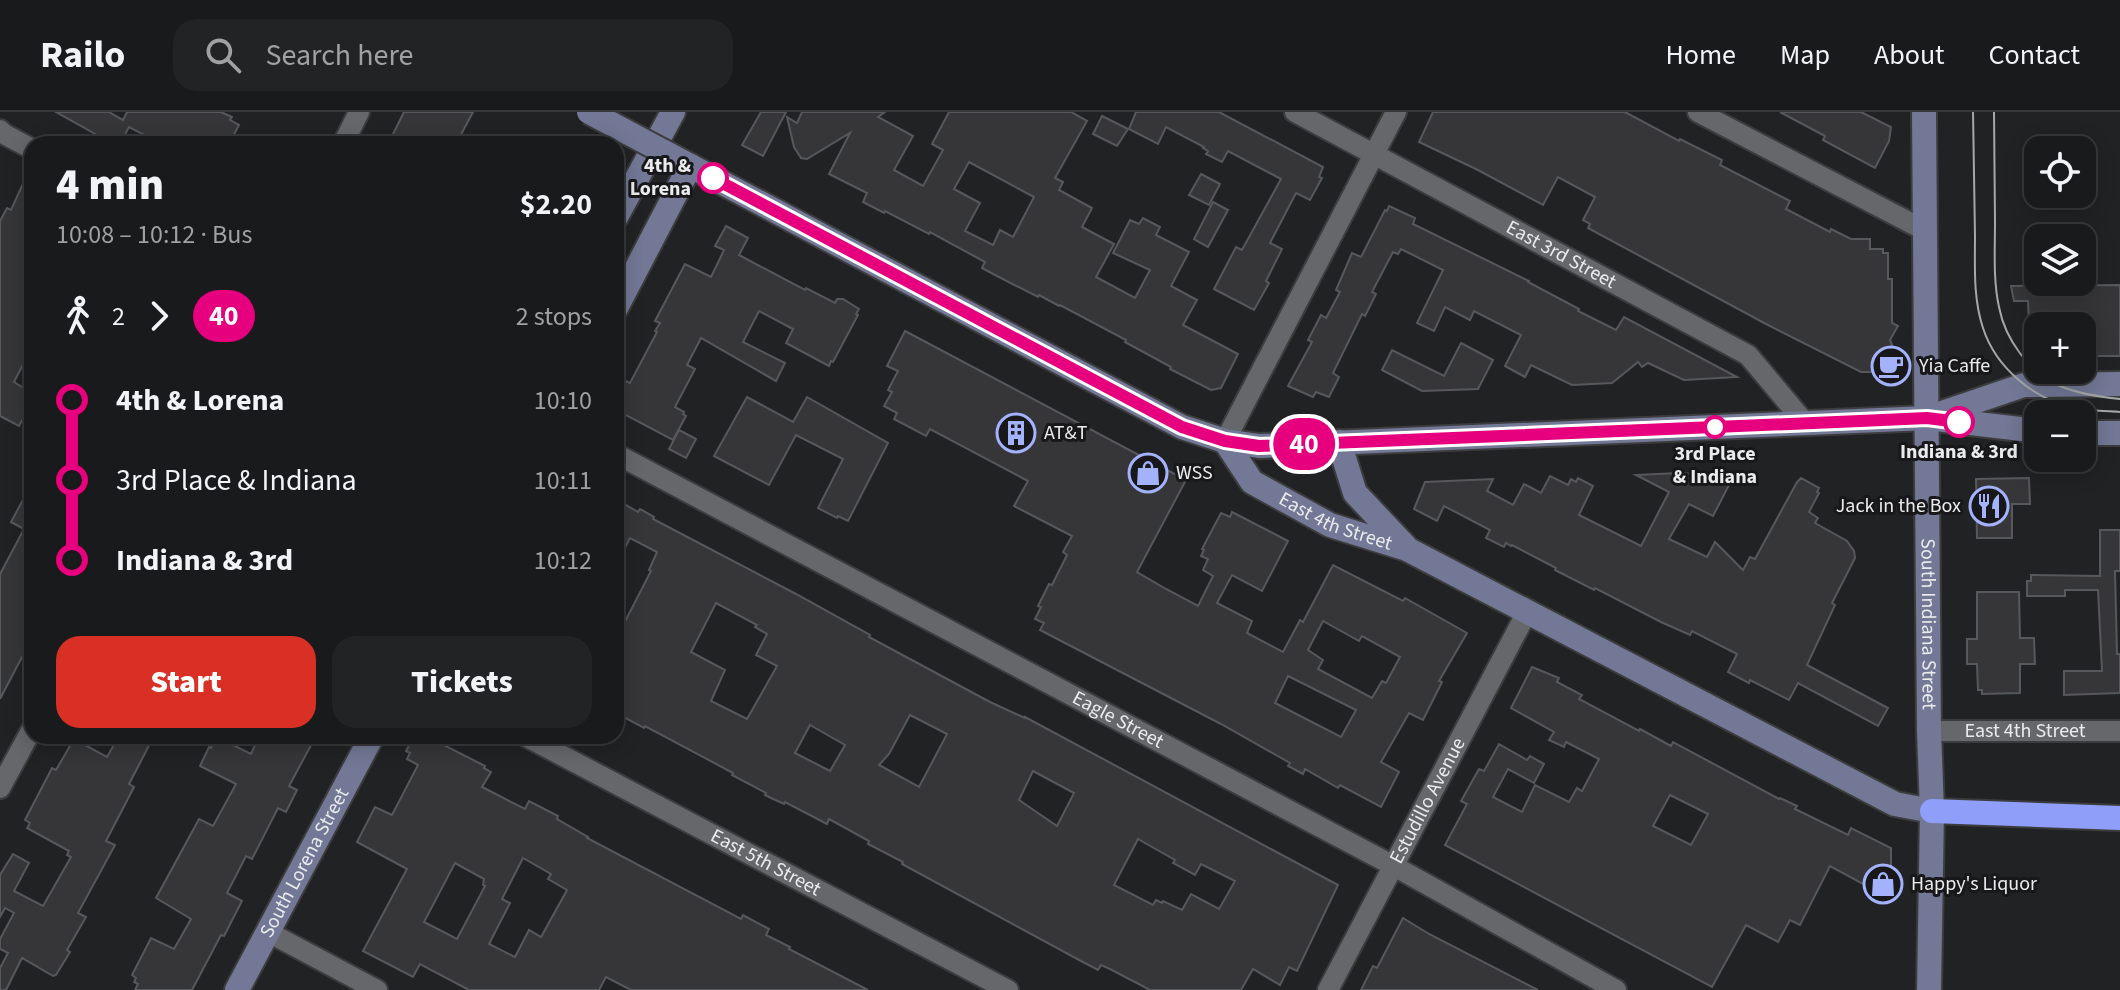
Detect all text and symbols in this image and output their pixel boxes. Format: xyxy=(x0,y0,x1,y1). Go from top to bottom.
search box xyxy=(173,19,733,91)
text: Railo xyxy=(40,28,125,82)
icon: search xyxy=(201,33,245,77)
text: Search here xyxy=(265,34,413,77)
text: Home xyxy=(1665,35,1736,75)
text: Map xyxy=(1780,35,1830,75)
text: About xyxy=(1874,35,1945,75)
text: Contact xyxy=(1989,35,2080,75)
map controls xyxy=(2024,136,2096,472)
button: locate xyxy=(2024,136,2096,208)
place label: 4th & Lorena xyxy=(630,152,691,203)
text: 4 min xyxy=(56,154,164,217)
marker: 4th & Lorena xyxy=(698,163,728,193)
text: $2.20 xyxy=(520,183,592,226)
street label: East 3rd Street xyxy=(1501,214,1621,296)
text: 10:08 – 10:12 · Bus xyxy=(56,216,252,253)
button: layers xyxy=(2024,224,2096,296)
icon: walk xyxy=(56,294,100,338)
icon: forward xyxy=(137,294,181,338)
text: 40 xyxy=(209,296,239,336)
text: 2 xyxy=(112,298,125,335)
text: 2 stops xyxy=(516,298,592,335)
button: + xyxy=(2024,312,2096,384)
cafe icon: Yia Caffe xyxy=(1870,345,1912,387)
place label: Yia Caffe xyxy=(1918,352,1990,380)
text: 4th & Lorena xyxy=(116,379,284,422)
text: 10:10 xyxy=(534,382,592,419)
button: − xyxy=(2024,400,2096,472)
marker: Indiana & 3rd xyxy=(1944,407,1974,437)
building icon: AT&T xyxy=(995,412,1037,454)
marker: 3rd Place & Indiana xyxy=(1704,416,1726,438)
line badge: 40 xyxy=(1268,418,1340,470)
place label: AT&T xyxy=(1044,419,1088,447)
text: 40 xyxy=(1289,424,1319,464)
place label: Indiana & 3rd xyxy=(1900,438,2018,466)
place label: 3rd Place & Indiana xyxy=(1673,440,1757,491)
shop icon: WSS xyxy=(1127,452,1169,494)
text: 3rd Place & Indiana xyxy=(116,459,357,502)
place label: WSS xyxy=(1176,459,1213,487)
text: 10:11 xyxy=(534,462,592,499)
street label: East 4th Street xyxy=(1274,485,1396,558)
restaurant icon: Jack in the Box xyxy=(1968,485,2010,527)
place label: Jack in the Box xyxy=(1836,492,1961,520)
street label: South Indiana Street xyxy=(1913,538,1943,710)
text: Indiana & 3rd xyxy=(116,539,293,582)
text: 10:12 xyxy=(534,542,592,579)
button: Start xyxy=(56,636,316,728)
button: Tickets xyxy=(332,636,592,728)
street label: Eagle Street xyxy=(1067,684,1169,756)
street label: East 4th Street xyxy=(1964,717,2086,745)
street label: Estudillo Avenue xyxy=(1383,733,1472,869)
street label: South Lorena Street xyxy=(253,783,356,943)
street label: East 5th Street xyxy=(706,822,826,903)
shop icon: Happy's Liquor xyxy=(1862,863,1904,905)
place label: Happy's Liquor xyxy=(1911,870,2037,898)

